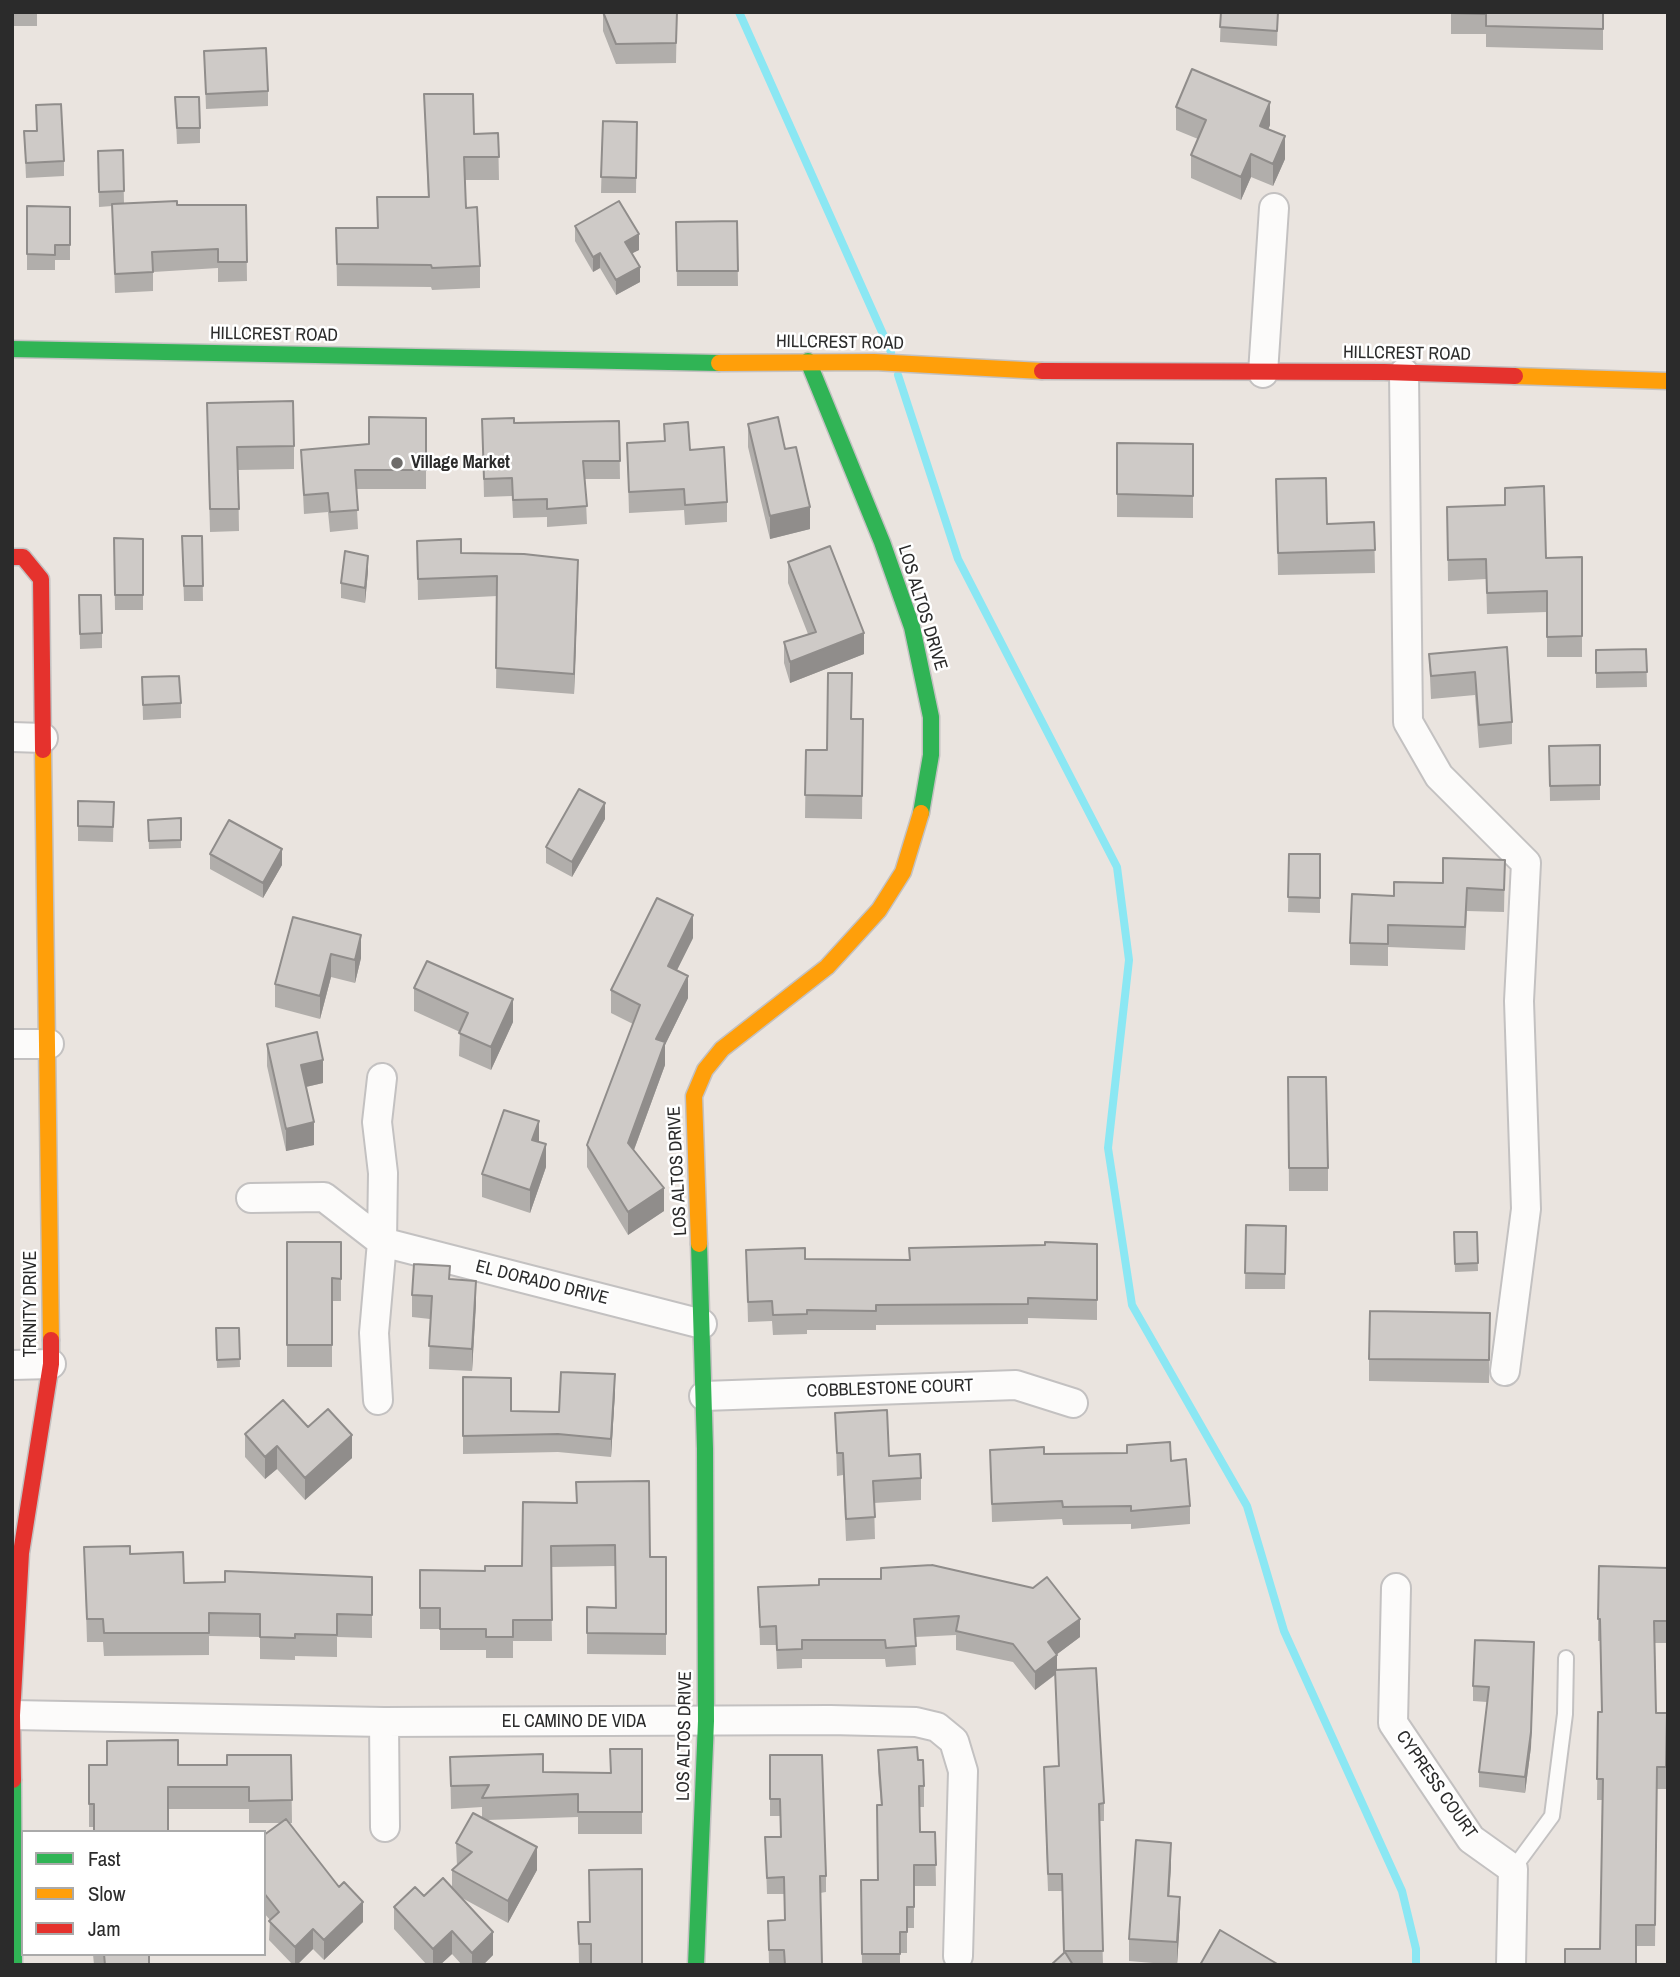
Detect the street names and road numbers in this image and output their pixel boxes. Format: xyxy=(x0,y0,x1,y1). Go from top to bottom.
street label: HILLCREST ROAD xyxy=(210,323,338,347)
street label: HILLCREST ROAD xyxy=(776,331,904,355)
street label: HILLCREST ROAD xyxy=(1343,342,1471,366)
street label: LOS ALTOS DRIVE xyxy=(893,543,951,673)
street label: LOS ALTOS DRIVE xyxy=(664,1106,692,1236)
street label: TRINITY DRIVE xyxy=(20,1251,42,1357)
street label: EL DORADO DRIVE xyxy=(473,1256,611,1310)
street label: COBBLESTONE COURT xyxy=(806,1375,974,1403)
street label: LOS ALTOS DRIVE xyxy=(673,1671,697,1801)
street label: EL CAMINO DE VIDA xyxy=(502,1711,646,1733)
street label: CYPRESS COURT xyxy=(1391,1727,1481,1843)

